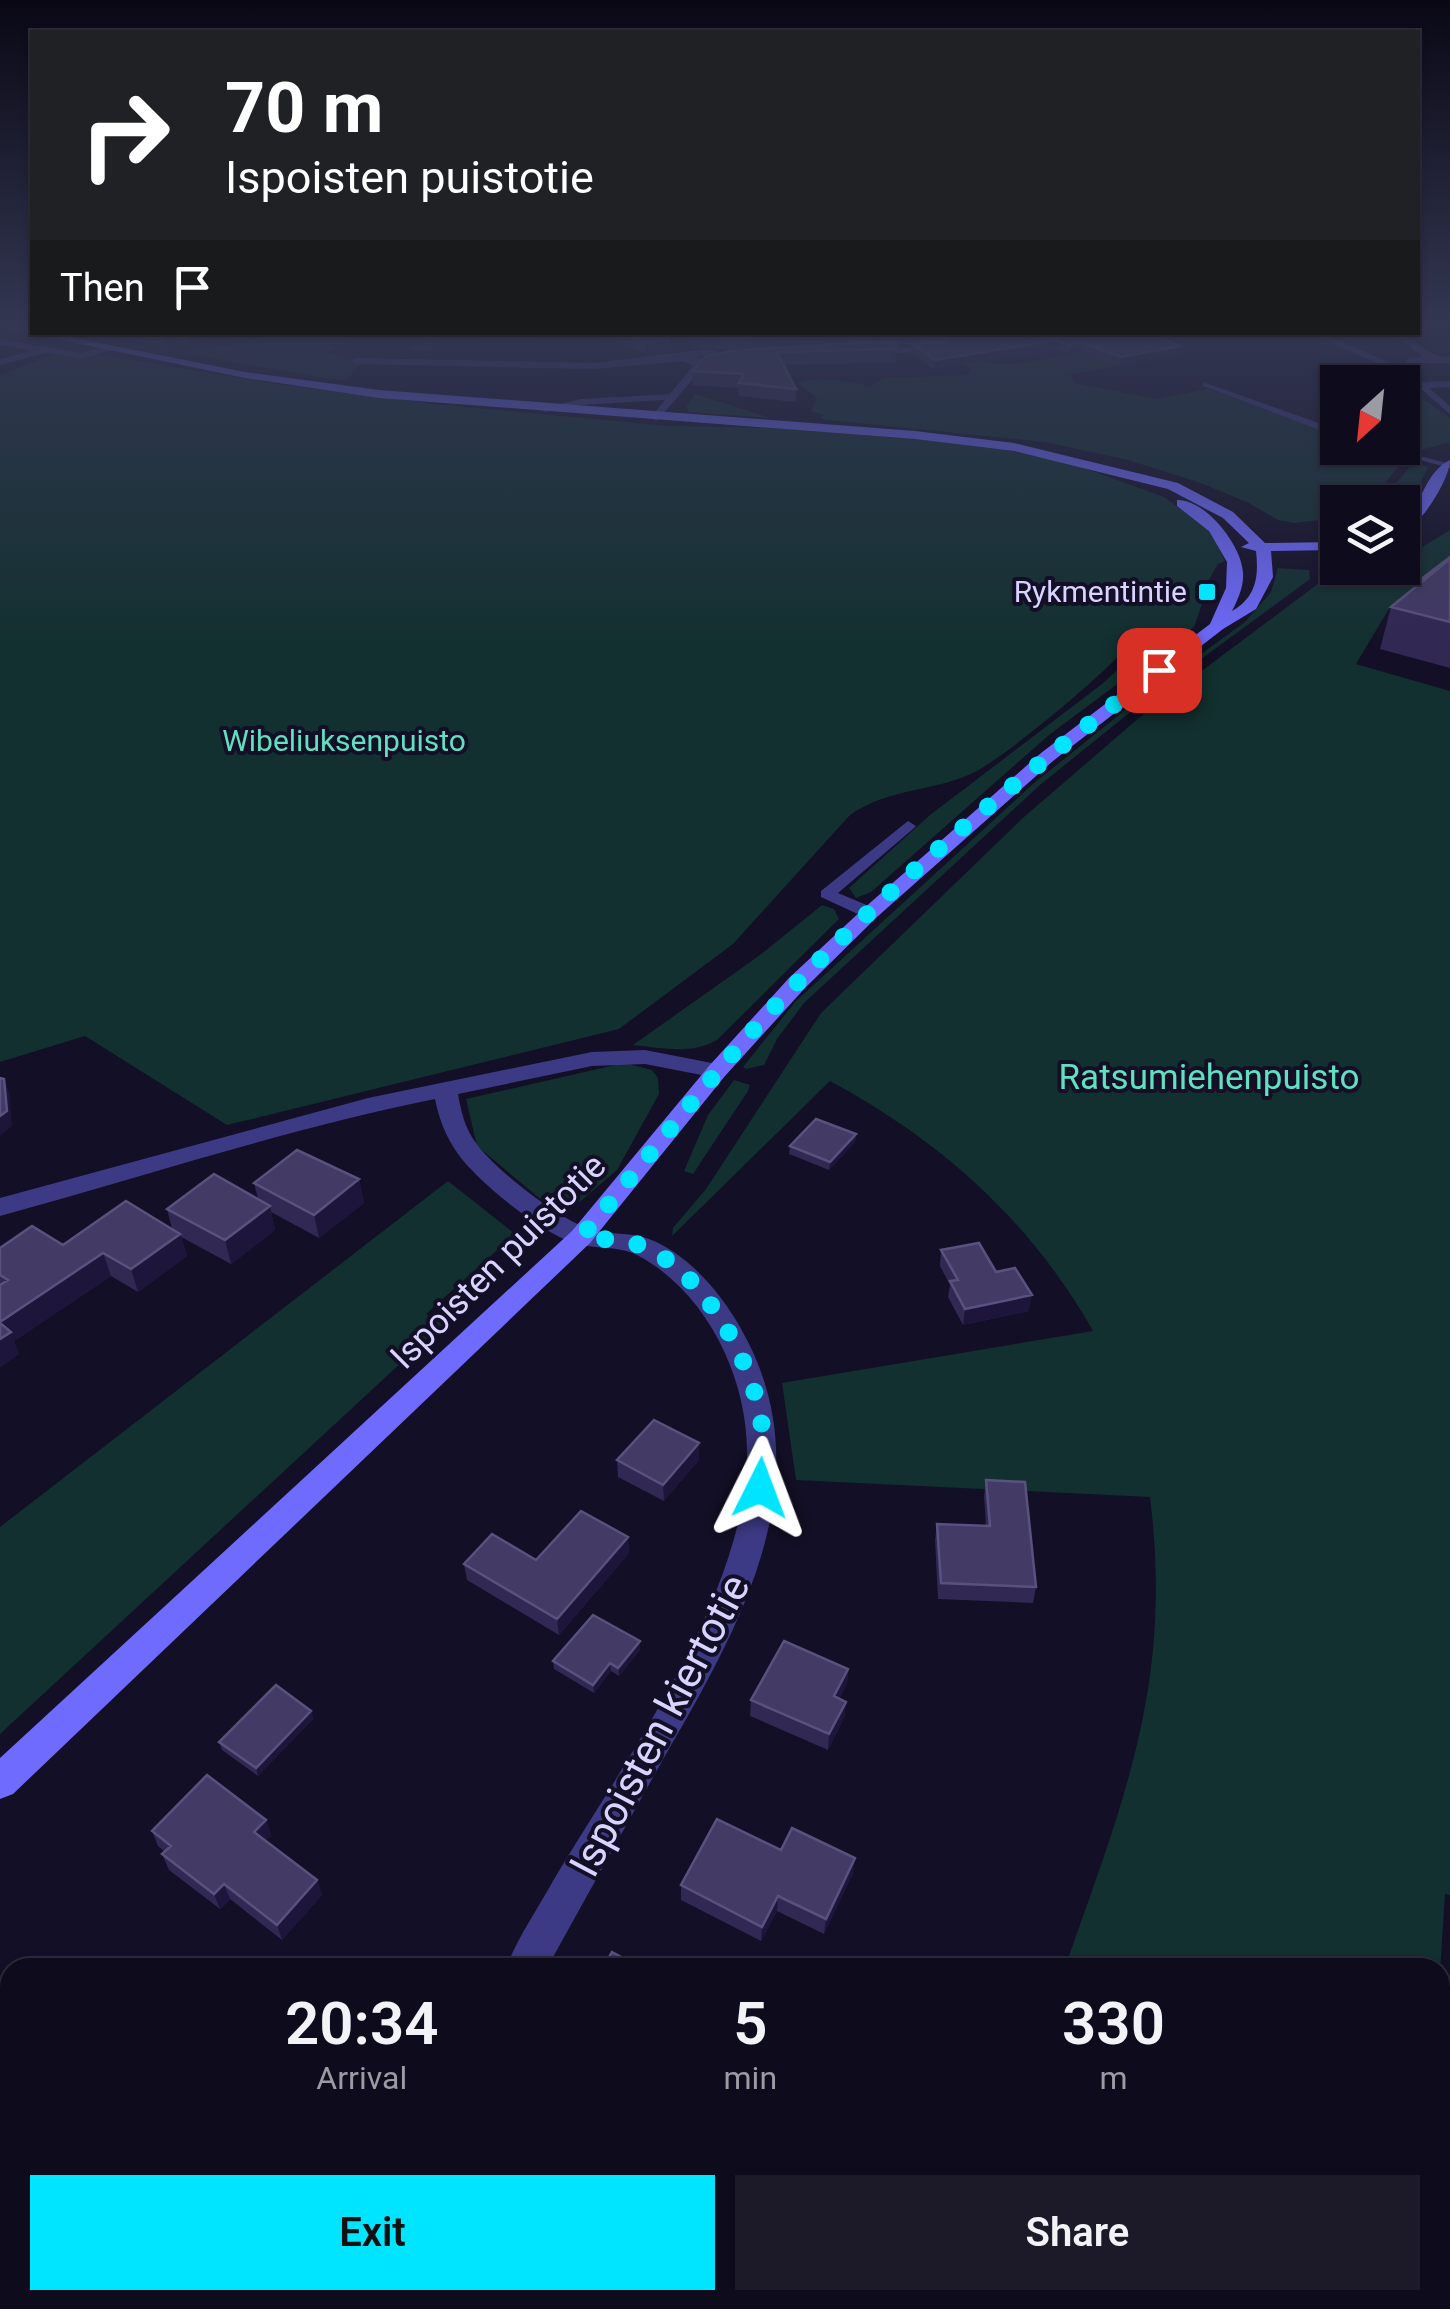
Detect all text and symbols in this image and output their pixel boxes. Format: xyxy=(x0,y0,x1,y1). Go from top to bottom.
text: 70 m xyxy=(225,67,383,149)
icon: right xyxy=(60,70,190,200)
text: Ispoisten puistotie xyxy=(225,151,594,204)
icon: arrive xyxy=(165,260,220,315)
text: Then xyxy=(60,266,145,310)
north arrow xyxy=(1320,365,1420,465)
map controls xyxy=(1320,365,1420,585)
button: layers xyxy=(1320,485,1420,585)
place label: Rykmentintie xyxy=(1014,574,1187,609)
marker: Rykmentintie xyxy=(1196,581,1218,603)
pin xyxy=(1117,628,1202,713)
icon: arrive xyxy=(1132,643,1187,698)
park label: Wibeliuksenpuisto xyxy=(222,723,466,758)
park label: Ratsumiehenpuisto xyxy=(1059,1057,1359,1098)
street label: Ispoisten puistotie xyxy=(382,1145,614,1377)
position arrow xyxy=(708,1436,812,1540)
street label: Ispoisten kiertotie xyxy=(559,1566,760,1884)
text: 20:34 xyxy=(285,1988,439,2059)
text: 5 xyxy=(733,1988,767,2059)
text: 330 xyxy=(1062,1988,1165,2059)
text: Arrival xyxy=(316,2059,407,2097)
text: min xyxy=(724,2059,777,2097)
text: m xyxy=(1099,2059,1128,2097)
button: Exit xyxy=(30,2175,715,2290)
button: Share xyxy=(735,2175,1420,2290)

